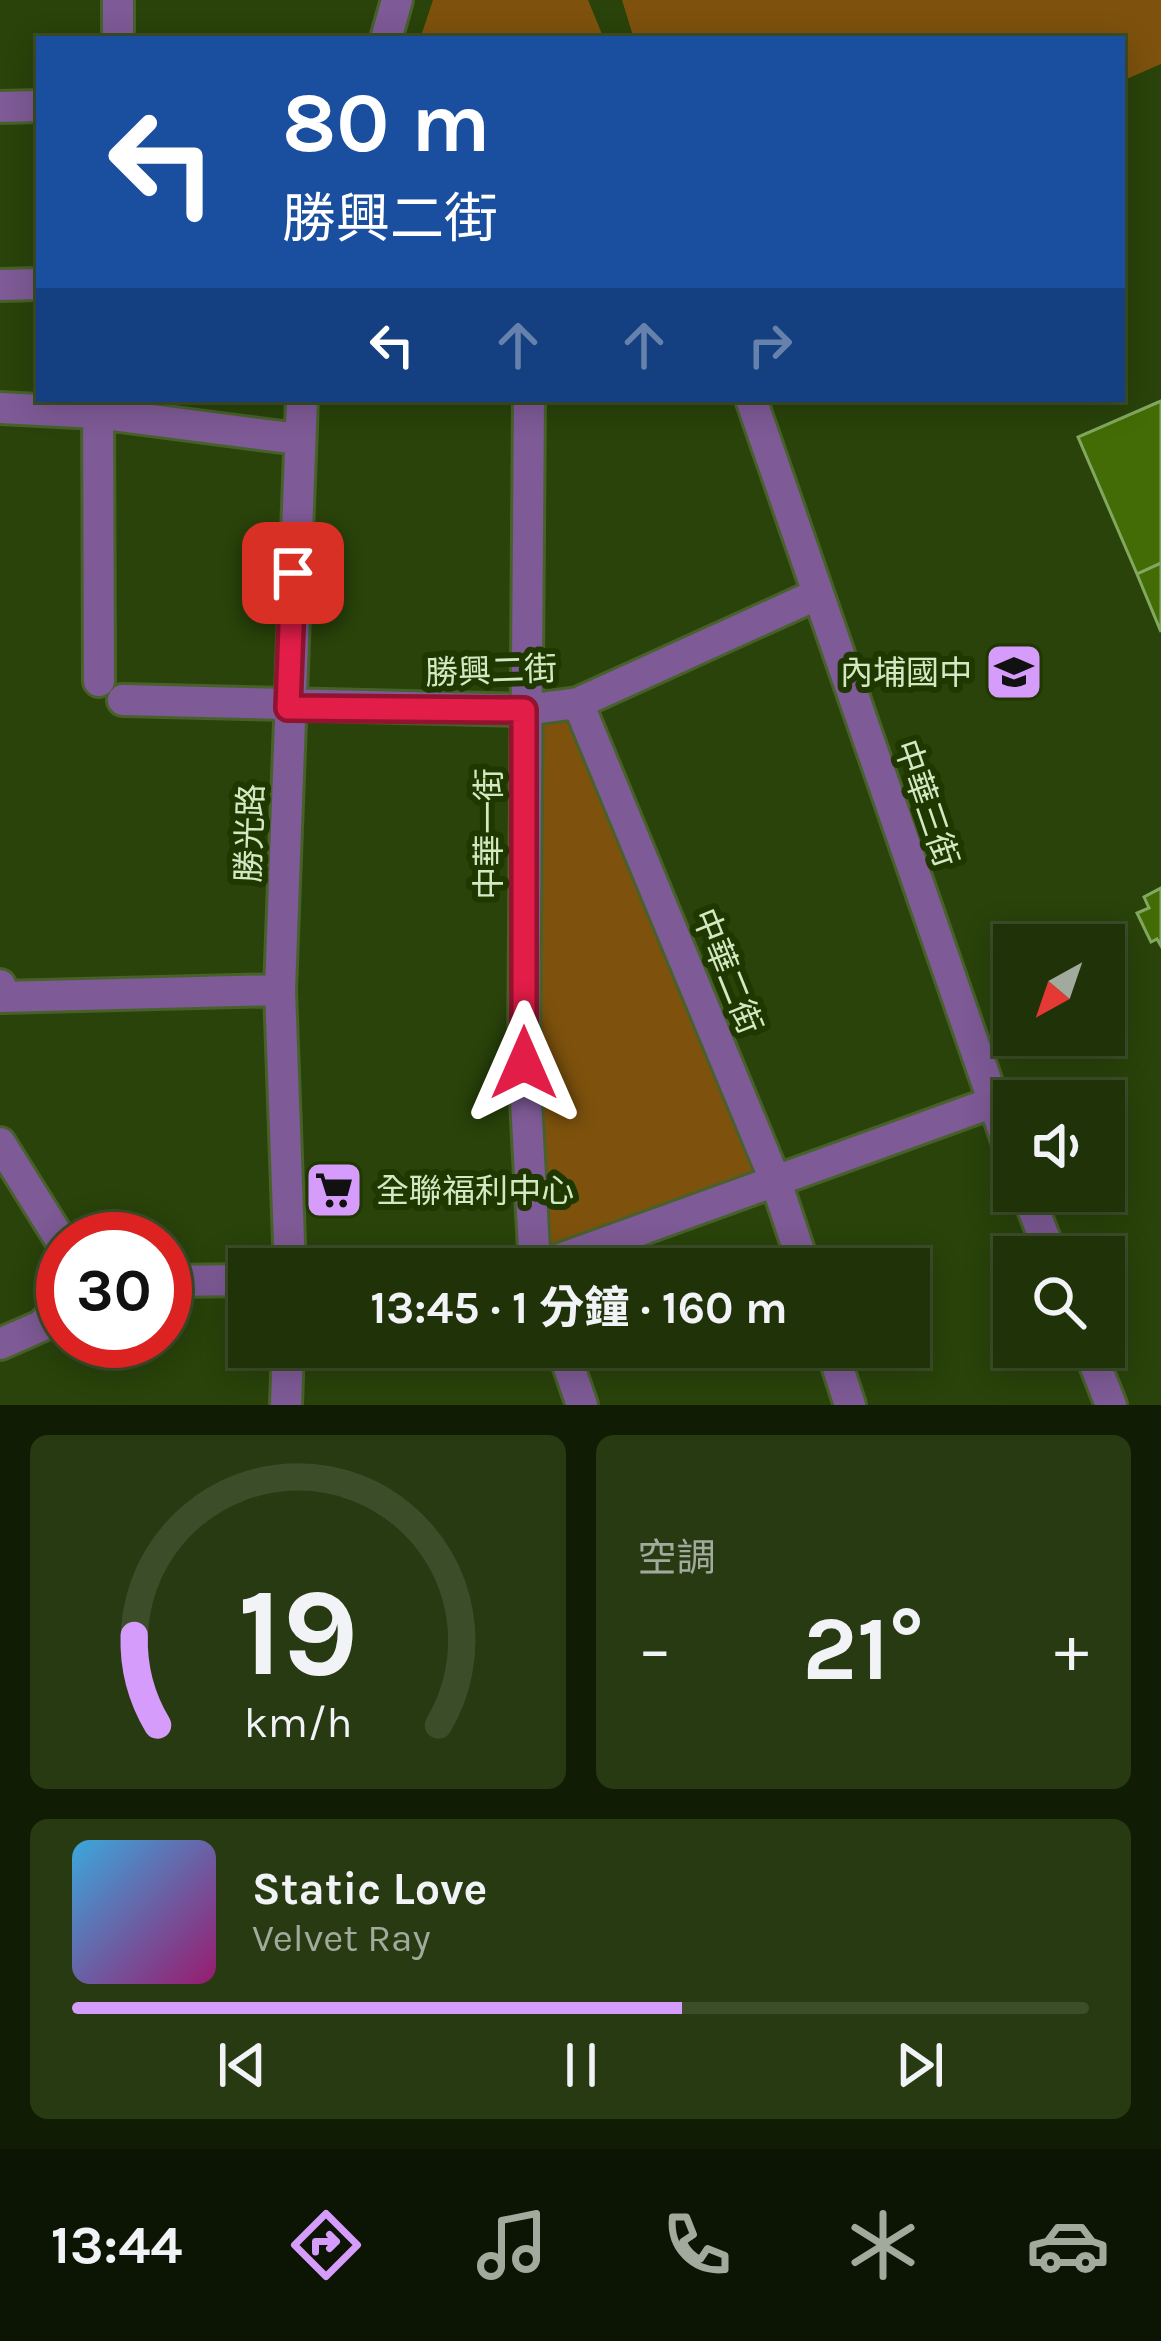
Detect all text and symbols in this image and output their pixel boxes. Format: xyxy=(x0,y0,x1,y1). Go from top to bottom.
text: 80 m xyxy=(282,74,490,172)
icon: left xyxy=(84,84,240,240)
text: 勝興二街 xyxy=(282,187,498,251)
icon: left xyxy=(359,312,425,378)
icon: ahead xyxy=(485,312,551,378)
icon: ahead xyxy=(611,312,677,378)
icon: right xyxy=(737,312,803,378)
pin xyxy=(242,522,344,624)
icon: arrive xyxy=(260,540,326,606)
school or university icon: 內埔國中 xyxy=(983,641,1045,703)
street label: 勝興二街 xyxy=(424,650,558,692)
place label: 內埔國中 xyxy=(840,654,972,692)
street label: 中華三街 xyxy=(887,735,966,872)
street label: 中華一街 xyxy=(470,768,508,900)
street label: 勝光路 xyxy=(229,783,271,883)
street label: 中華二街 xyxy=(685,903,769,1040)
north arrow xyxy=(993,924,1125,1056)
map controls xyxy=(993,924,1125,1368)
position arrow xyxy=(461,1000,587,1126)
button: sound xyxy=(993,1080,1125,1212)
supermarket icon: 全聯福利中心 xyxy=(303,1159,365,1221)
place label: 全聯福利中心 xyxy=(376,1172,574,1210)
speed limit sign: 30 xyxy=(36,1212,192,1368)
button: search xyxy=(993,1236,1125,1368)
text: 13:45 · 1 分鐘 · 160 m xyxy=(370,1282,788,1334)
text: 空調 xyxy=(638,1535,716,1581)
text: 19 xyxy=(237,1560,358,1705)
text: 21° xyxy=(802,1596,924,1702)
text: − xyxy=(638,1610,672,1688)
text: + xyxy=(1054,1610,1089,1688)
text: km/h xyxy=(243,1698,352,1748)
text: Static Love xyxy=(252,1863,487,1915)
text: Velvet Ray xyxy=(252,1915,431,1961)
icon: previous xyxy=(209,2032,275,2098)
icon: pause xyxy=(548,2032,614,2098)
icon: next xyxy=(887,2032,953,2098)
icon: directions xyxy=(284,2203,368,2287)
icon: music xyxy=(470,2203,554,2287)
icon: phone xyxy=(655,2203,739,2287)
icon: climate xyxy=(841,2203,925,2287)
icon: car xyxy=(1026,2203,1110,2287)
text: 13:44 xyxy=(51,2213,182,2277)

